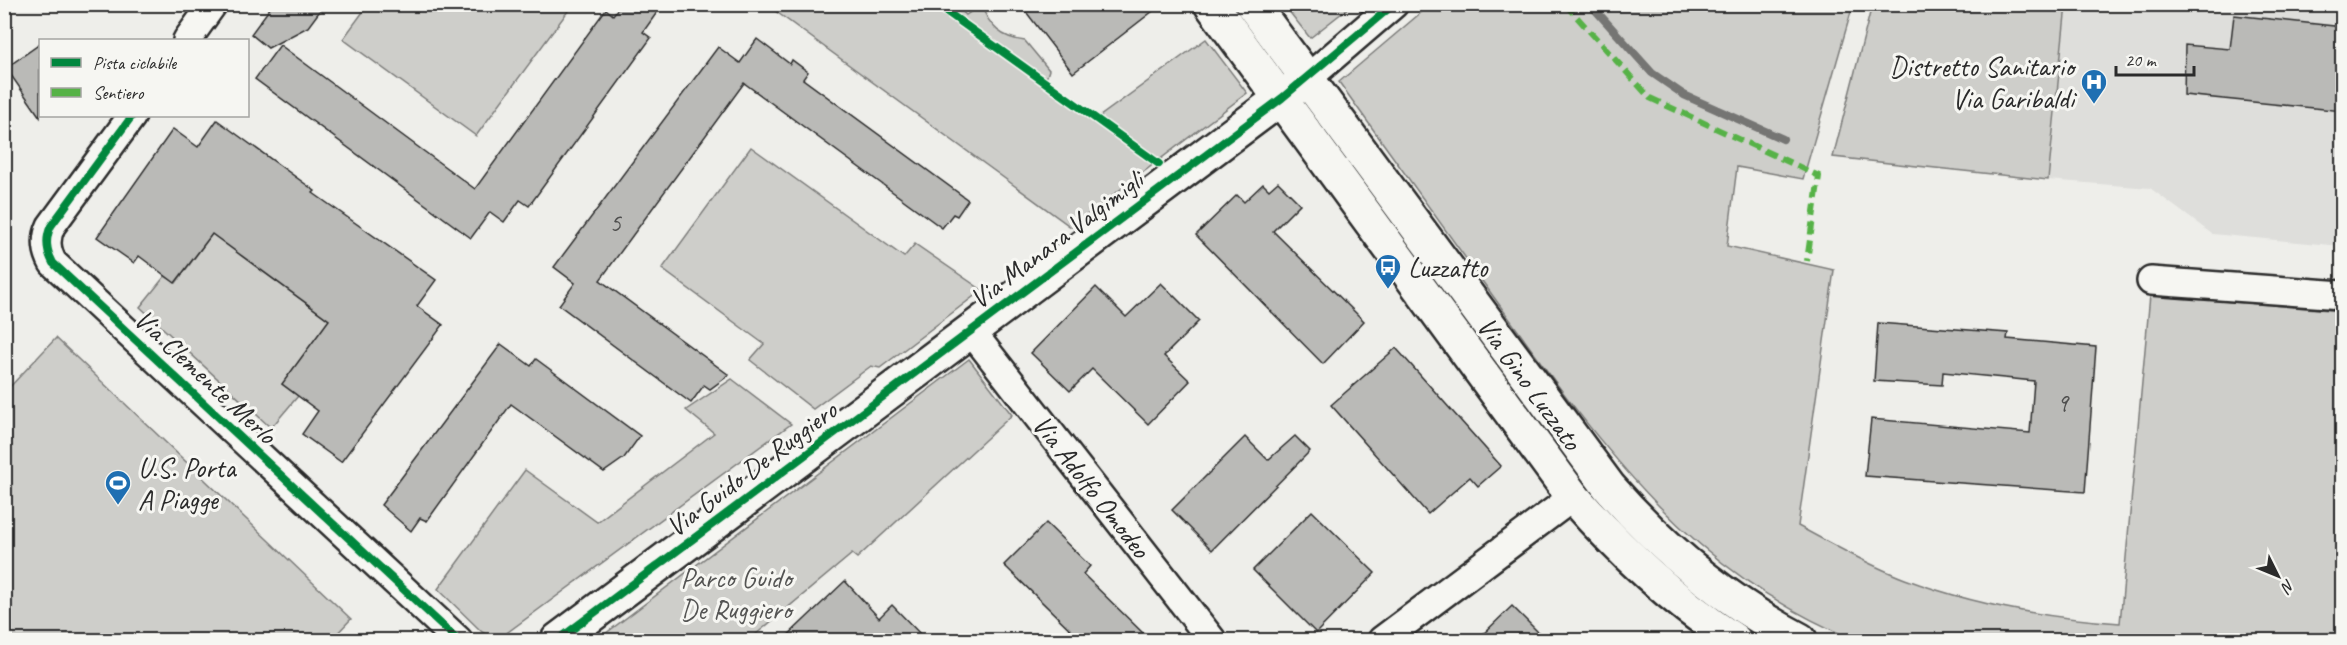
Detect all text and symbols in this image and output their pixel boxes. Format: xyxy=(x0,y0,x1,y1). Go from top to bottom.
legend xyxy=(39,39,249,117)
scale bar xyxy=(2116,39,2194,77)
place label: Distretto Sanitario Via Garibaldi xyxy=(1890,49,2078,116)
text: 20 m xyxy=(2125,49,2158,71)
text: Pista ciclabile xyxy=(93,52,177,74)
hospital icon: Distretto Sanitario Via Garibaldi xyxy=(2079,67,2109,105)
text: Sentiero xyxy=(93,82,145,104)
street label: Via Manara Valgimigli xyxy=(963,160,1153,316)
house number: 5 xyxy=(609,206,622,239)
place label: Luzzatto xyxy=(1408,250,1489,285)
bus stop icon: Luzzatto xyxy=(1373,252,1403,290)
street label: Via Clemente Merlo xyxy=(127,301,286,453)
street label: Via Gino Luzzato xyxy=(1470,310,1591,458)
house number: 9 xyxy=(2056,386,2070,419)
street label: Via Guido De Ruggiero xyxy=(659,391,845,544)
street label: Via Adolfo Omodeo xyxy=(1025,408,1159,566)
place label: U.S. Porta A Piagge xyxy=(138,450,237,517)
sports icon: U.S. Porta A Piagge xyxy=(103,468,133,506)
north arrow xyxy=(2248,546,2308,606)
park label: Parco Guido De Ruggiero xyxy=(680,560,795,627)
text: N xyxy=(2275,575,2299,598)

